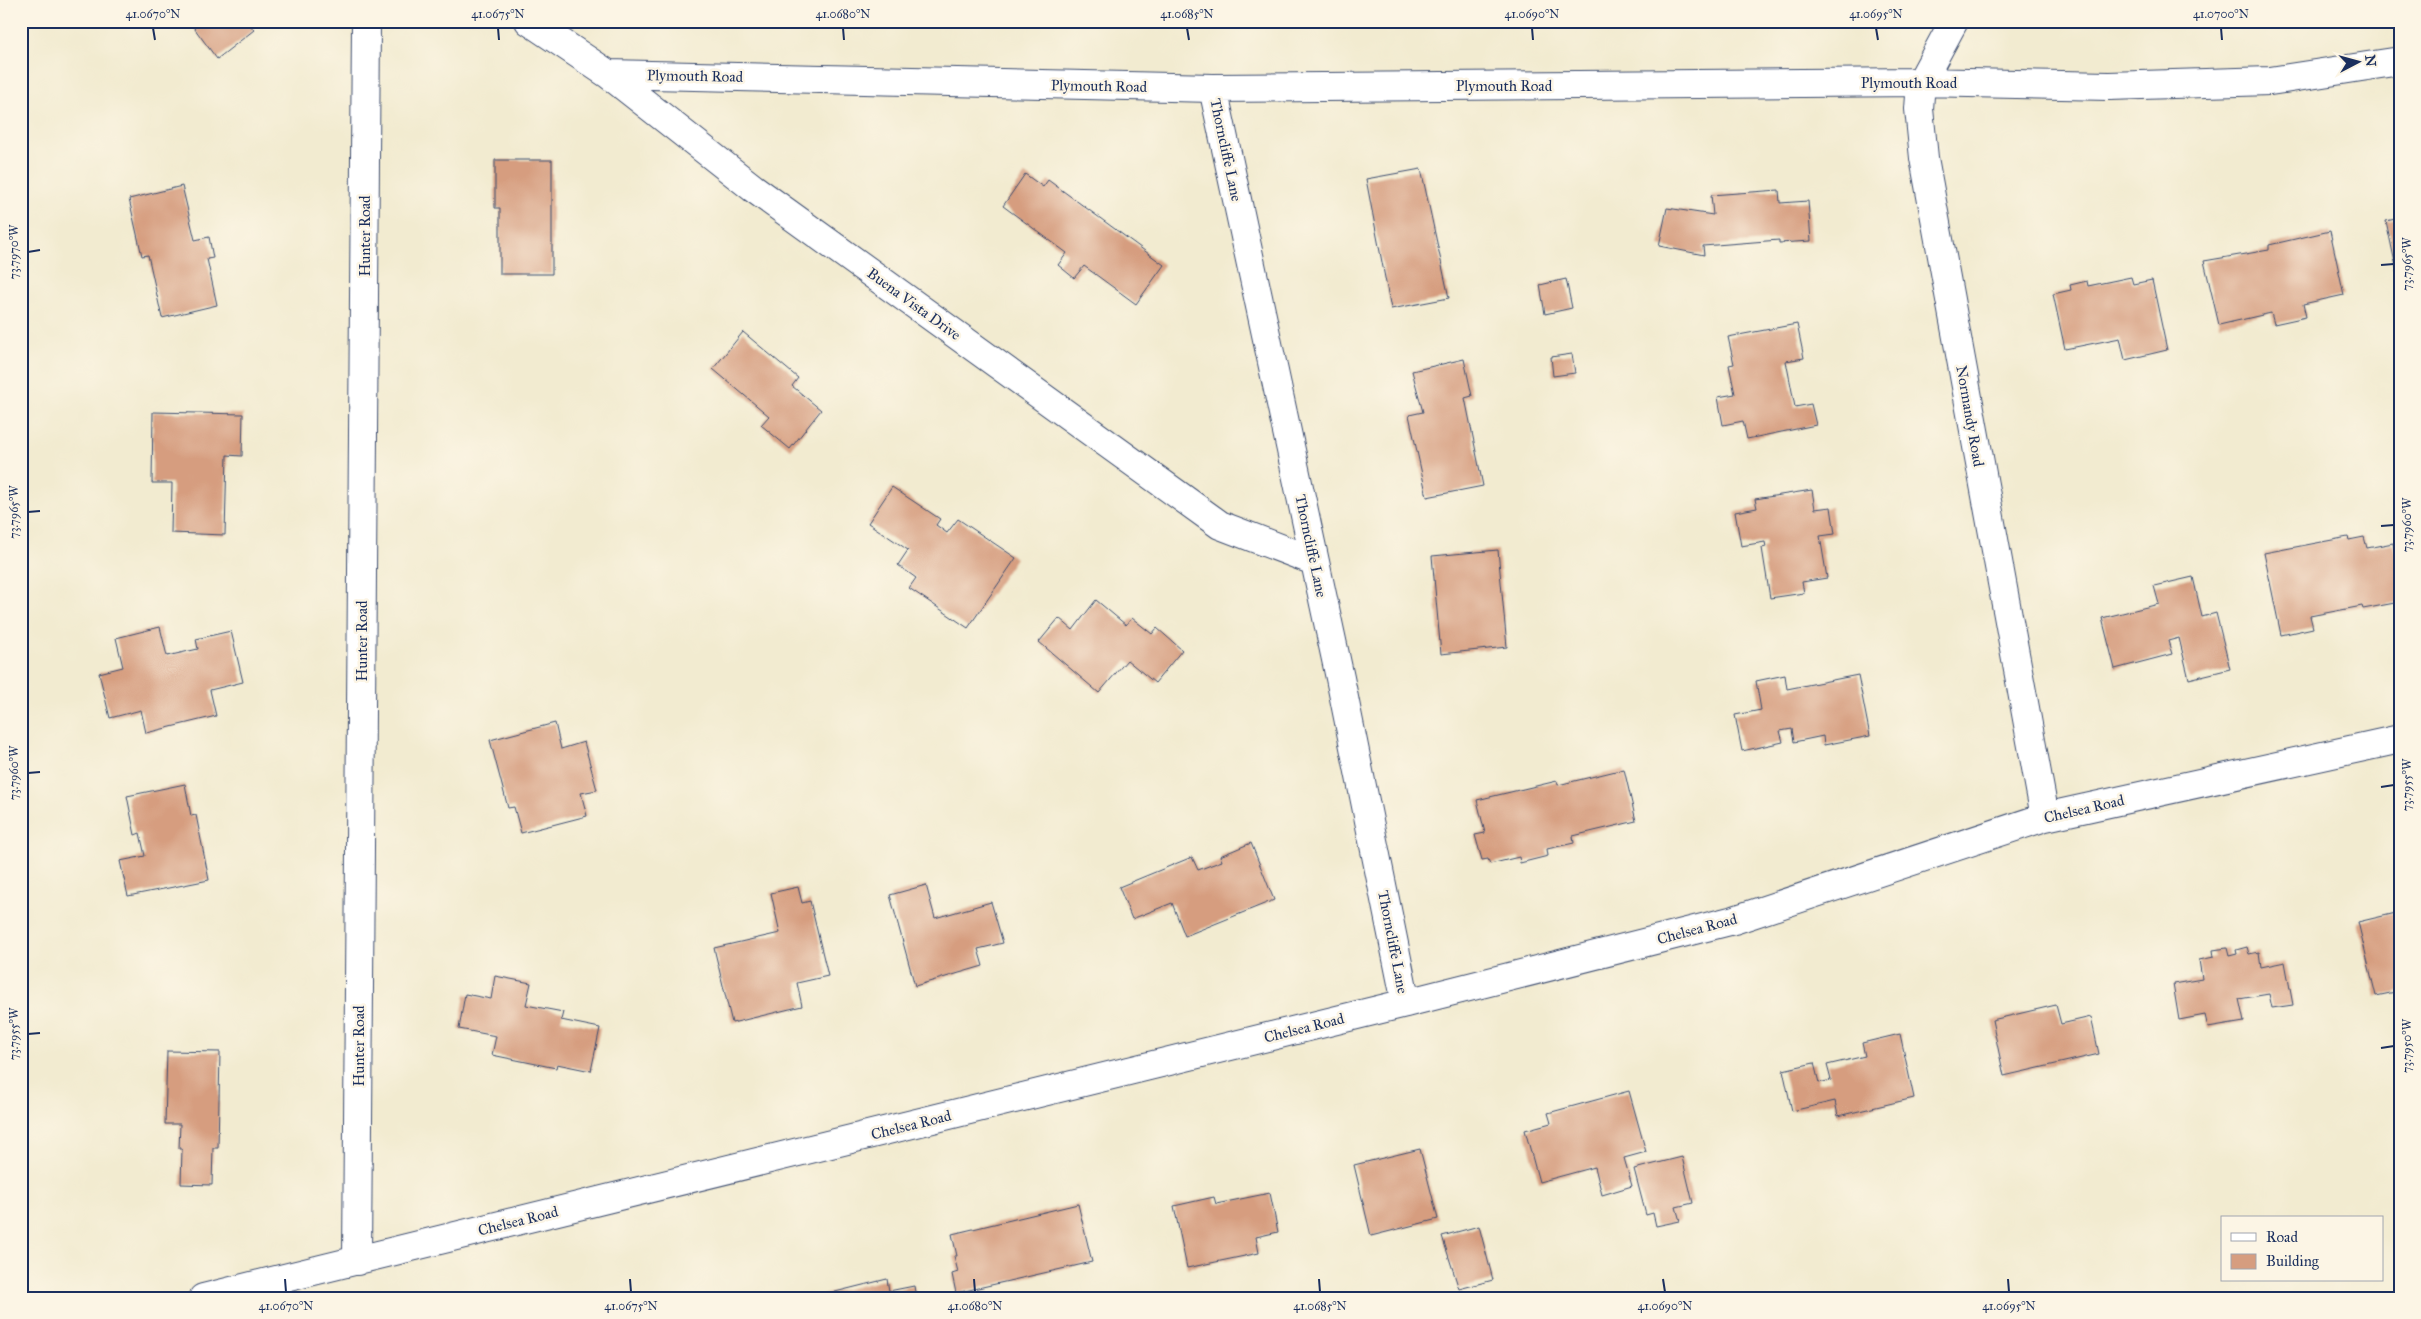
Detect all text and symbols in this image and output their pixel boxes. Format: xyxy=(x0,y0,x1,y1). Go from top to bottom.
text: 41.0670°N xyxy=(126,7,180,21)
text: 41.0675°N xyxy=(471,7,525,21)
text: 41.0680°N xyxy=(816,7,870,21)
text: 41.0685°N xyxy=(1160,7,1214,21)
text: 41.0690°N xyxy=(1504,7,1560,21)
text: 41.0695°N xyxy=(1849,7,1903,21)
text: 41.0700°N xyxy=(2193,7,2249,21)
north arrow xyxy=(2334,38,2384,88)
text: N xyxy=(2361,54,2380,68)
street label: Plymouth Road xyxy=(647,66,744,86)
street label: Plymouth Road xyxy=(1861,74,1958,92)
street label: Plymouth Road xyxy=(1051,76,1148,96)
street label: Plymouth Road xyxy=(1456,77,1553,95)
street label: Thorncliffe Lane xyxy=(1206,97,1246,203)
street label: Hunter Road xyxy=(356,195,374,277)
text: 73.7970°W xyxy=(7,224,21,279)
text: 73.7965°W xyxy=(2400,237,2414,291)
street label: Buena Vista Drive xyxy=(864,264,964,344)
street label: Normandy Road xyxy=(1952,364,1988,468)
text: 73.7965°W xyxy=(7,485,21,539)
street label: Thorncliffe Lane xyxy=(1291,493,1331,599)
text: 73.7960°W xyxy=(2400,497,2414,552)
street label: Hunter Road xyxy=(353,600,371,682)
text: 73.7960°W xyxy=(7,745,21,800)
text: 73.7955°W xyxy=(2400,758,2414,811)
street label: Chelsea Road xyxy=(2042,791,2126,827)
street label: Thorncliffe Lane xyxy=(1374,889,1412,995)
street label: Chelsea Road xyxy=(1655,910,1739,948)
street label: Hunter Road xyxy=(350,1005,368,1087)
text: 73.7955°W xyxy=(7,1007,21,1060)
street label: Chelsea Road xyxy=(1262,1009,1346,1047)
text: 73.7950°W xyxy=(2400,1018,2414,1073)
street label: Chelsea Road xyxy=(869,1106,953,1144)
street label: Chelsea Road xyxy=(476,1202,560,1240)
legend xyxy=(2221,1216,2384,1282)
text: Road xyxy=(2266,1228,2298,1246)
text: Building xyxy=(2266,1252,2320,1270)
text: 41.0670°N xyxy=(259,1299,313,1313)
text: 41.0675°N xyxy=(604,1299,658,1313)
text: 41.0680°N xyxy=(948,1299,1002,1313)
text: 41.0685°N xyxy=(1293,1299,1347,1313)
text: 41.0690°N xyxy=(1637,1299,1693,1313)
text: 41.0695°N xyxy=(1982,1299,2036,1313)

